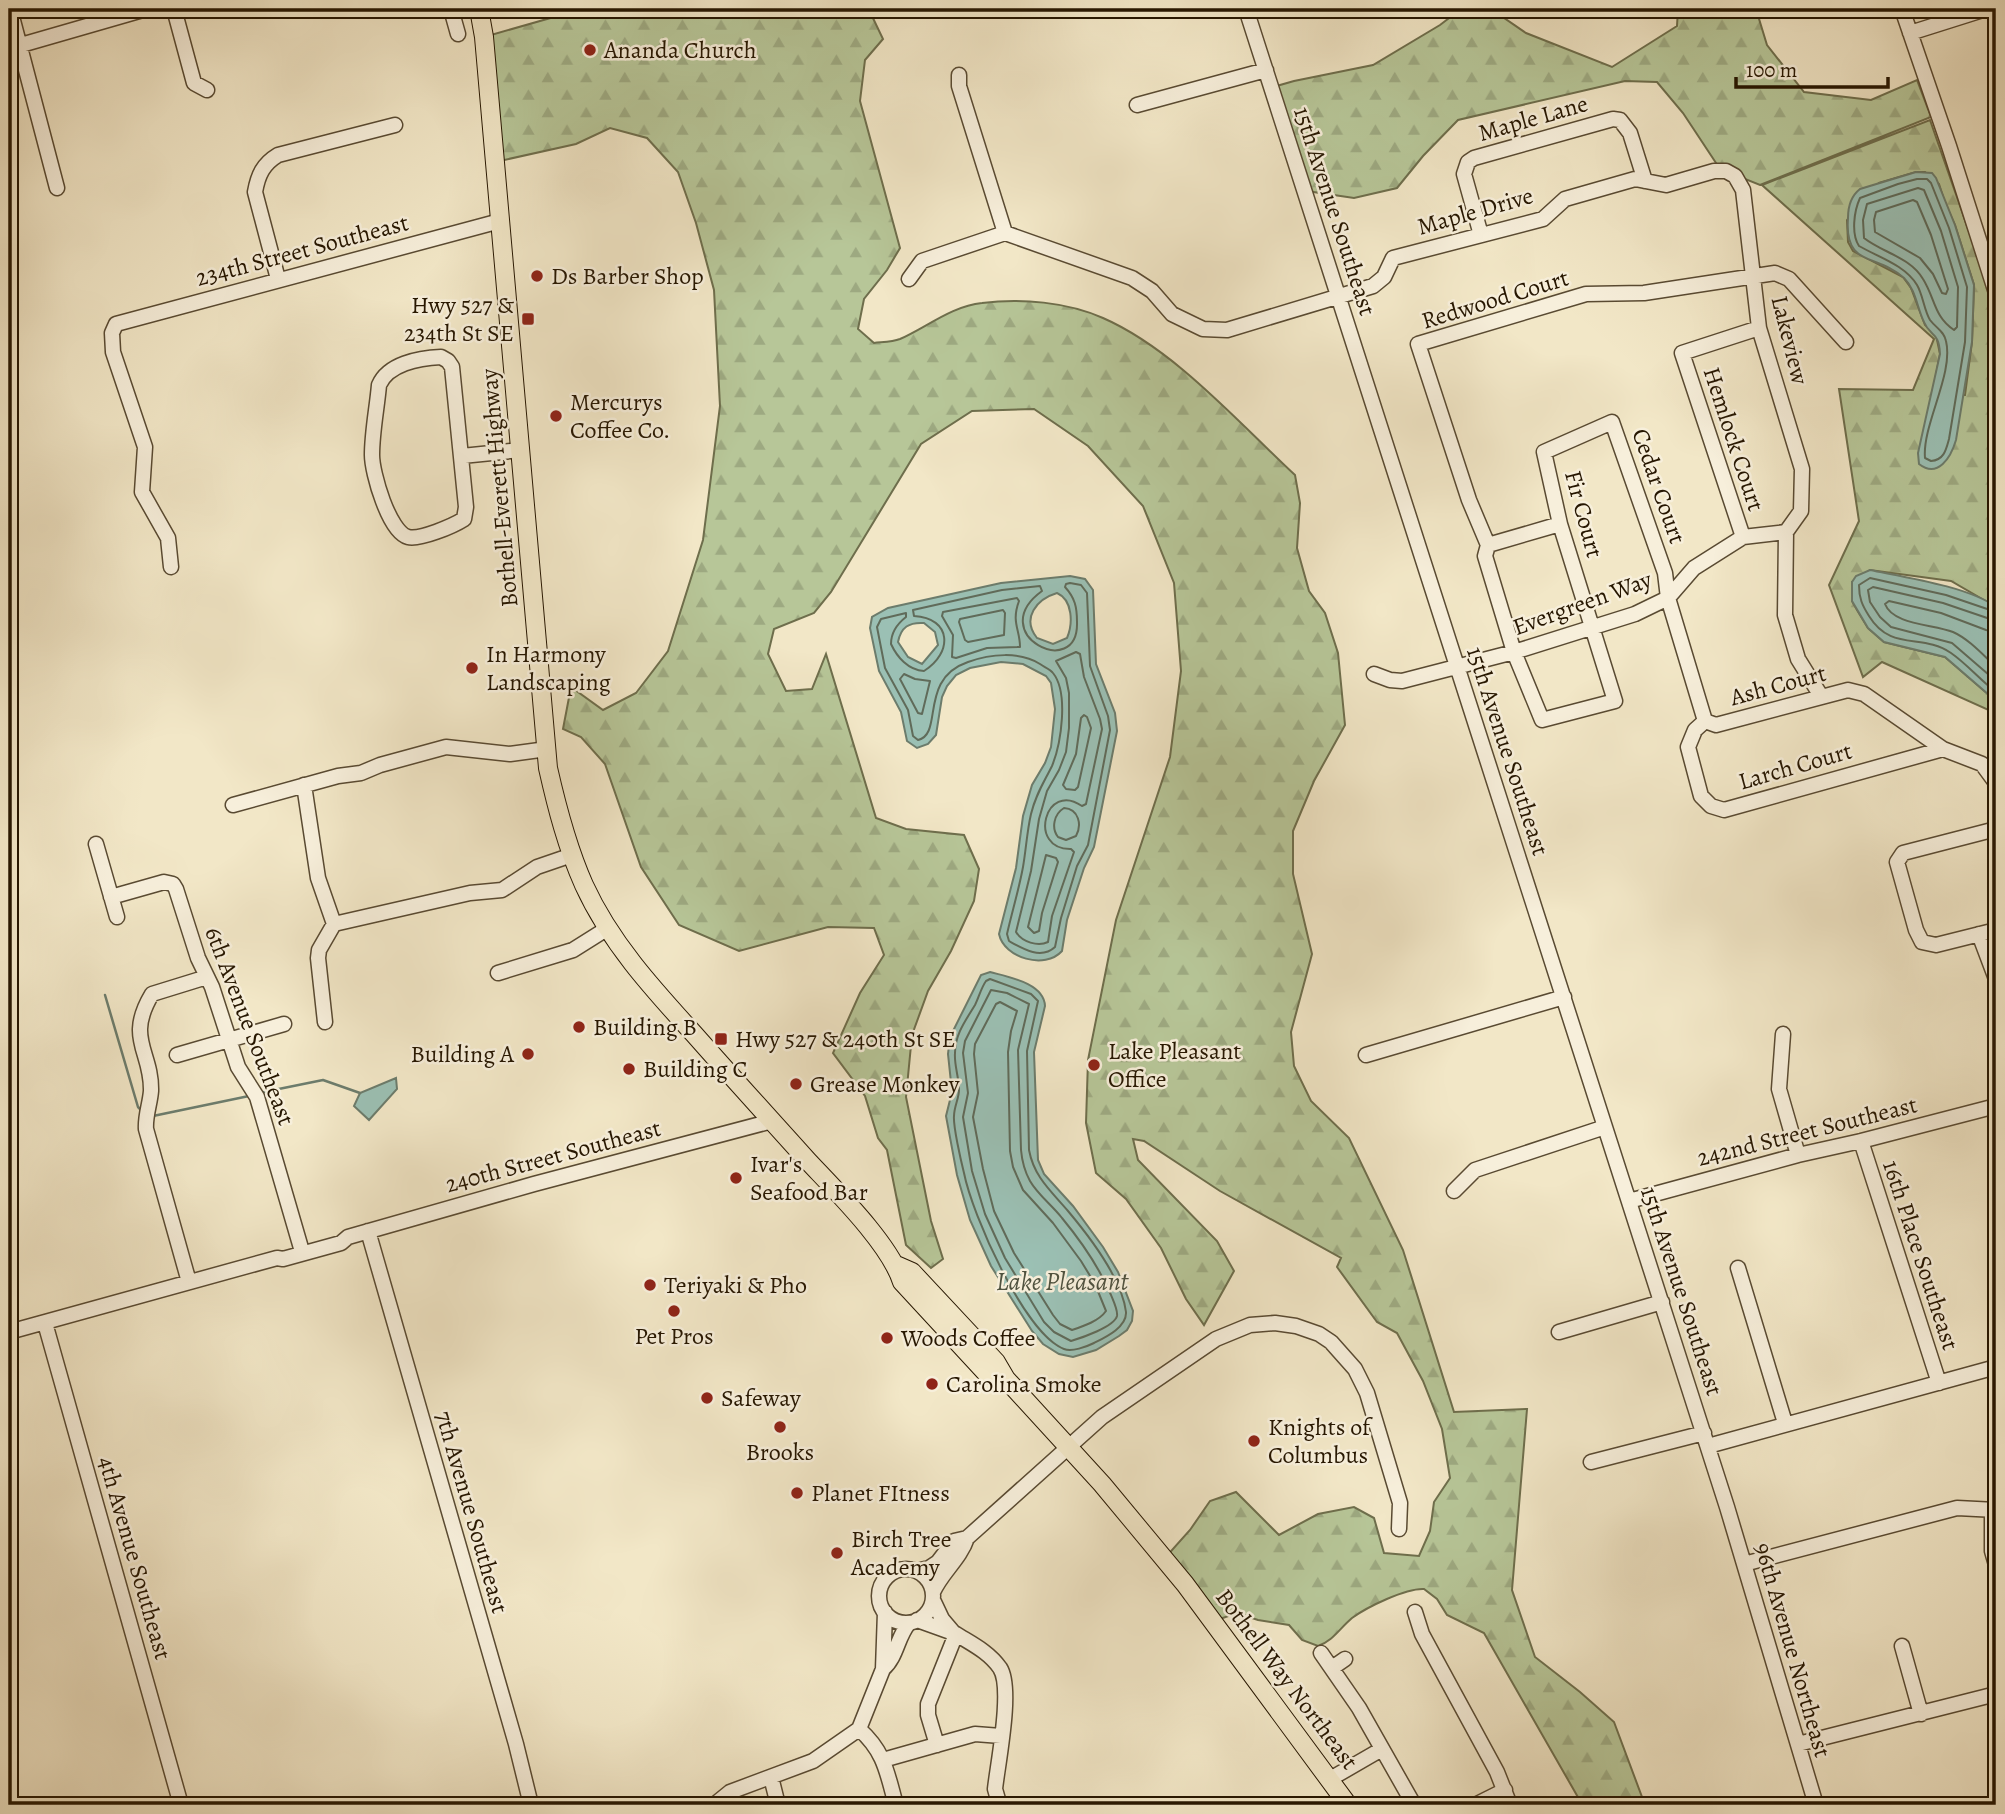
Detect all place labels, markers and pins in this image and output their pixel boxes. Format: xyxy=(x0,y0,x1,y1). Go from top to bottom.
place label: Ananda Church xyxy=(603,34,757,66)
marker: Ananda Church xyxy=(582,42,598,58)
place label: Ds Barber Shop xyxy=(551,260,704,292)
marker: Ds Barber Shop xyxy=(529,268,545,284)
place label: Hwy 527 & 234th St SE xyxy=(404,289,514,349)
marker: Hwy 527 & 234th St SE xyxy=(520,311,536,327)
place label: Mercurys Coffee Co. xyxy=(570,386,670,446)
marker: Mercurys Coffee Co. xyxy=(548,408,564,424)
place label: In Harmony Landscaping xyxy=(486,638,611,698)
marker: In Harmony Landscaping xyxy=(464,660,480,676)
place label: Building B xyxy=(593,1011,697,1043)
marker: Building B xyxy=(571,1019,587,1035)
place label: Hwy 527 & 240th St SE xyxy=(735,1023,956,1055)
marker: Hwy 527 & 240th St SE xyxy=(713,1031,729,1047)
place label: Lake Pleasant Office xyxy=(1108,1035,1241,1095)
place label: Building A xyxy=(410,1038,515,1070)
marker: Building A xyxy=(520,1046,536,1062)
place label: Building C xyxy=(643,1053,748,1085)
marker: Lake Pleasant Office xyxy=(1086,1057,1102,1073)
marker: Building C xyxy=(621,1061,637,1077)
place label: Grease Monkey xyxy=(810,1068,960,1100)
marker: Grease Monkey xyxy=(788,1076,804,1092)
place label: Ivar's Seafood Bar xyxy=(750,1148,868,1208)
marker: Ivar's Seafood Bar xyxy=(728,1170,744,1186)
place label: Teriyaki & Pho xyxy=(664,1269,807,1301)
marker: Teriyaki & Pho xyxy=(642,1277,658,1293)
marker: Pet Pros xyxy=(666,1303,682,1319)
place label: Pet Pros xyxy=(634,1320,714,1352)
place label: Woods Coffee xyxy=(900,1322,1035,1354)
marker: Woods Coffee xyxy=(879,1330,895,1346)
place label: Carolina Smoke xyxy=(946,1368,1101,1400)
marker: Carolina Smoke xyxy=(924,1376,940,1392)
place label: Safeway xyxy=(721,1382,801,1414)
marker: Safeway xyxy=(699,1390,715,1406)
place label: Knights of Columbus xyxy=(1268,1411,1373,1471)
marker: Brooks xyxy=(772,1419,788,1435)
marker: Knights of Columbus xyxy=(1246,1433,1262,1449)
place label: Brooks xyxy=(746,1436,814,1468)
place label: Planet FItness xyxy=(811,1477,950,1509)
marker: Planet FItness xyxy=(789,1485,805,1501)
place label: Birch Tree Academy xyxy=(850,1523,951,1583)
marker: Birch Tree Academy xyxy=(829,1545,845,1561)

